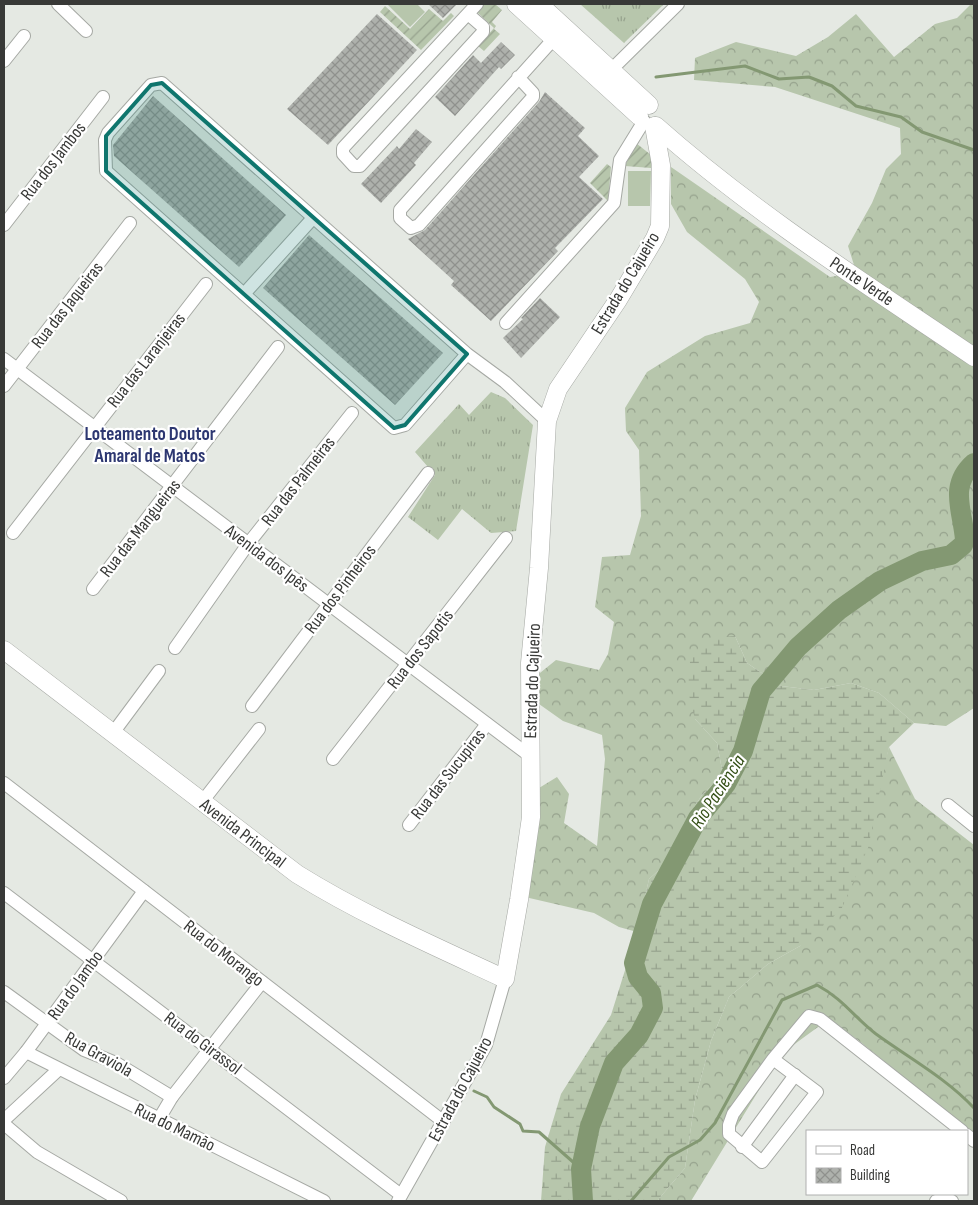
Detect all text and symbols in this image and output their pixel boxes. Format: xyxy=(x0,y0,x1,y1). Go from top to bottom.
street label: Rua dos Jambos xyxy=(16,118,90,205)
street label: Estrada do Cajueiro xyxy=(587,228,664,338)
street label: Ponte Verde xyxy=(826,252,898,310)
street label: Rua das Jaqueiras xyxy=(27,258,108,353)
street label: Rua das Laranjeiras xyxy=(103,309,190,412)
district label: Loteamento Doutor Amaral de Matos xyxy=(84,423,216,468)
street label: Rua das Palmeiras xyxy=(257,433,340,530)
street label: Rua das Mangueiras xyxy=(96,475,185,581)
street label: Avenida dos Ipês xyxy=(220,520,313,597)
street label: Rua dos Pinheiros xyxy=(300,541,381,638)
street label: Rua dos Sapotis xyxy=(383,605,458,693)
street label: Estrada do Cajueiro xyxy=(520,623,545,739)
street label: Rua das Sucupiras xyxy=(407,725,490,823)
water label: Rio Paciência xyxy=(686,750,751,833)
street label: Avenida Principal xyxy=(195,794,290,872)
street label: Rua do Morango xyxy=(180,916,268,991)
street label: Rua do Jambo xyxy=(43,947,108,1024)
street label: Rua do Girassol xyxy=(160,1008,245,1079)
street label: Rua Graviola xyxy=(61,1027,136,1082)
street label: Estrada do Cajueiro xyxy=(424,1033,497,1145)
street label: Rua do Mamão xyxy=(131,1099,219,1156)
legend xyxy=(806,1130,968,1195)
text: Road xyxy=(850,1141,875,1160)
text: Building xyxy=(850,1166,890,1185)

